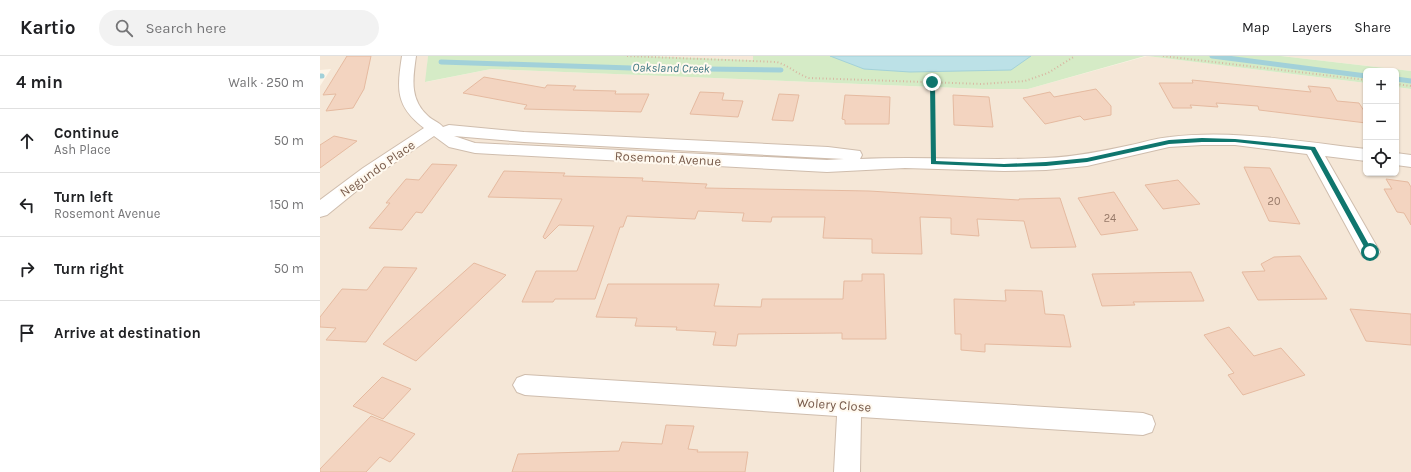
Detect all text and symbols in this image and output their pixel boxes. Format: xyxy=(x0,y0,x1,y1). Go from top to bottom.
search box xyxy=(99,10,379,46)
text: Kartio xyxy=(20,17,75,39)
icon: search xyxy=(113,17,135,39)
text: Search here xyxy=(145,19,226,37)
text: Map xyxy=(1242,19,1270,36)
text: Layers xyxy=(1292,19,1332,36)
text: Share xyxy=(1354,19,1391,36)
water label: Oaksland Creek xyxy=(632,60,711,76)
map controls xyxy=(1363,68,1399,176)
button: + xyxy=(1363,68,1399,104)
text: 4 min xyxy=(16,72,63,92)
route end xyxy=(923,73,941,91)
text: Walk · 250 m xyxy=(228,75,304,90)
button: − xyxy=(1363,104,1399,140)
text: Continue xyxy=(54,124,119,142)
icon: ahead xyxy=(16,130,38,152)
text: 50 m xyxy=(274,133,304,148)
street label: Negundo Place xyxy=(337,137,418,200)
button: locate xyxy=(1363,140,1399,176)
text: Ash Place xyxy=(54,142,111,157)
street label: Rosemont Avenue xyxy=(614,148,722,169)
text: Turn left xyxy=(54,188,113,206)
icon: left xyxy=(16,194,38,216)
house number: 20 xyxy=(1268,195,1280,208)
text: 150 m xyxy=(269,197,304,212)
text: Rosemont Avenue xyxy=(54,206,160,221)
house number: 24 xyxy=(1104,212,1116,225)
route start xyxy=(1361,243,1379,261)
icon: right xyxy=(16,258,38,280)
text: Turn right xyxy=(54,260,124,278)
text: 50 m xyxy=(274,261,304,276)
icon: arrive xyxy=(16,322,38,344)
text: Arrive at destination xyxy=(54,324,201,342)
street label: Wolery Close xyxy=(796,394,872,415)

